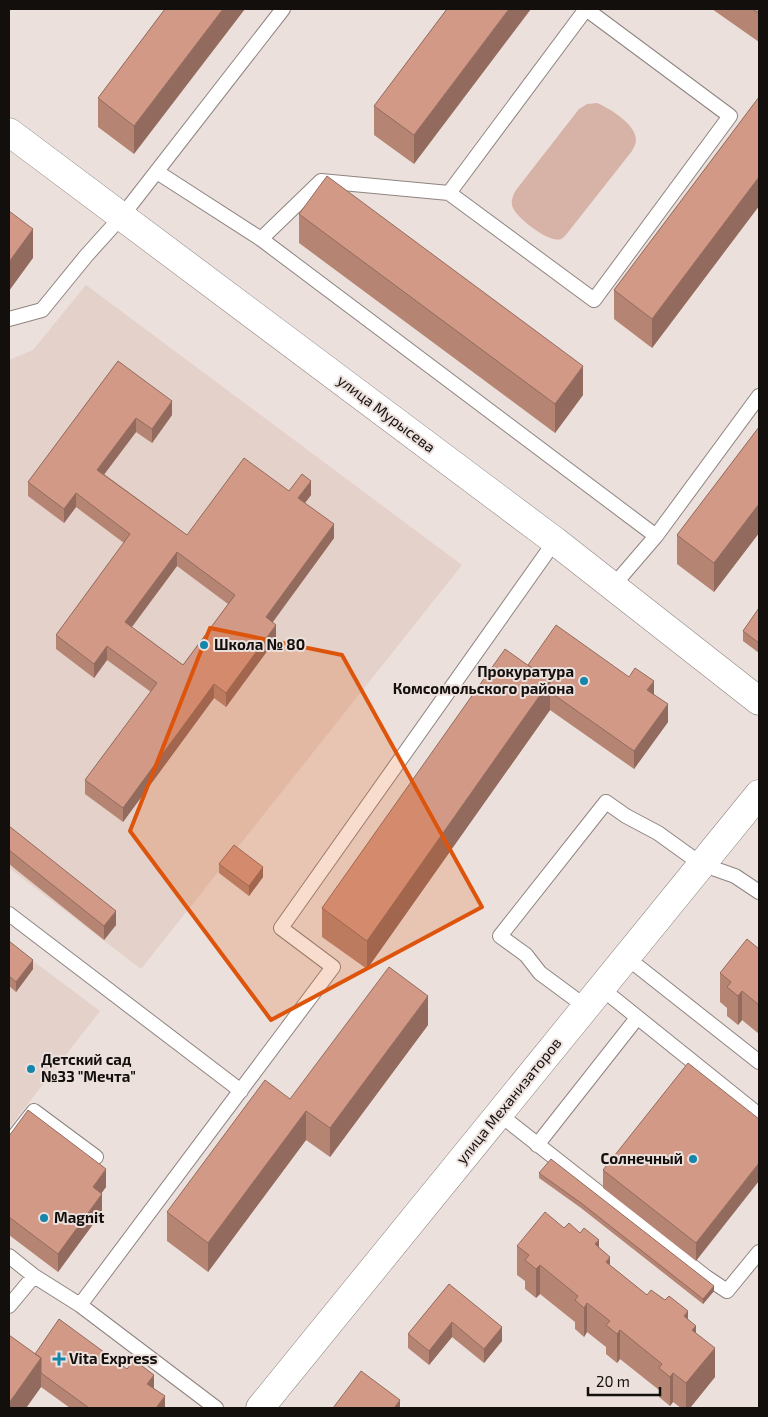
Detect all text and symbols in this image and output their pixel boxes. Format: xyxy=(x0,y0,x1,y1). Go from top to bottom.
street label: улица Мурысева xyxy=(334,371,439,457)
place label: Школа № 80 xyxy=(214,635,305,653)
marker: Школа № 80 xyxy=(198,639,210,651)
place label: Прокуратура Комсомольского района xyxy=(393,662,574,697)
marker: Прокуратура Комсомольского района xyxy=(578,675,590,687)
street label: улица Механизаторов xyxy=(452,1034,565,1168)
place label: Детский сад №33 "Мечта" xyxy=(41,1050,136,1085)
marker: Детский сад №33 "Мечта" xyxy=(25,1063,37,1075)
place label: Солнечный xyxy=(601,1149,683,1167)
marker: Солнечный xyxy=(687,1153,699,1165)
place label: Magnit xyxy=(54,1208,104,1226)
marker: Magnit xyxy=(38,1212,50,1224)
place label: Vita Express xyxy=(69,1349,158,1367)
marker: Vita Express xyxy=(53,1353,65,1365)
scale bar xyxy=(588,1364,660,1396)
text: 20 m xyxy=(596,1372,630,1390)

